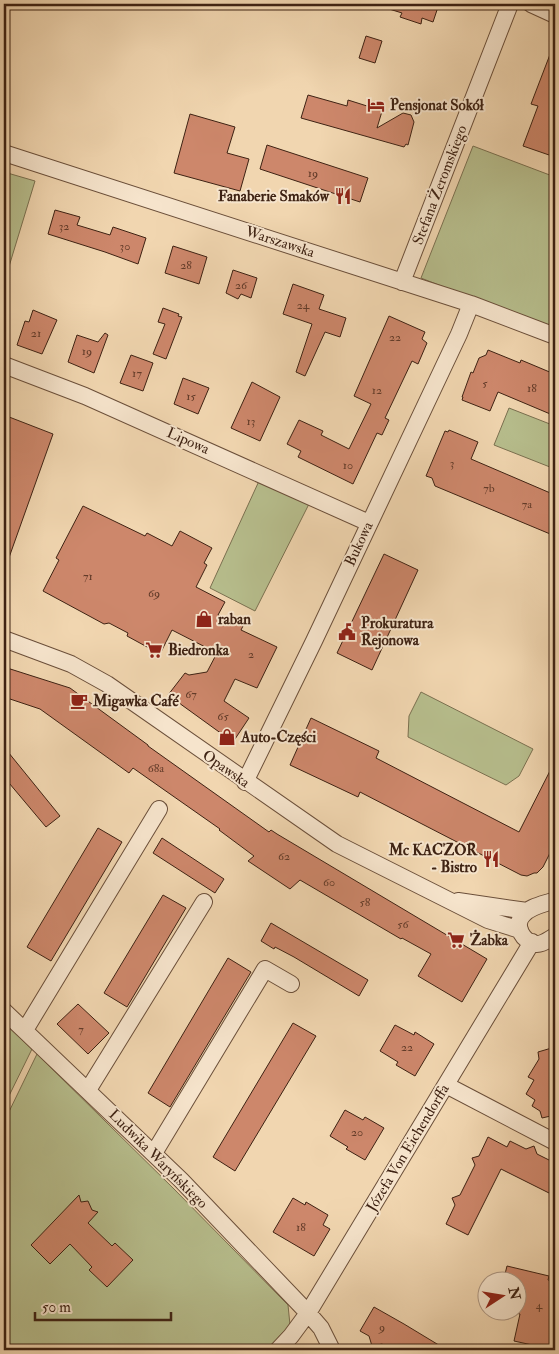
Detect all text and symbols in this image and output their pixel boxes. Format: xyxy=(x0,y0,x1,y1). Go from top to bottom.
hotel icon: Pensjonat Sokół xyxy=(366,95,386,115)
place label: Pensjonat Sokół xyxy=(390,96,485,115)
street label: Stefana Żeromskiego xyxy=(407,122,472,248)
house number: 19 xyxy=(308,166,318,181)
restaurant icon: Fanaberie Smaków xyxy=(333,186,353,206)
place label: Fanaberie Smaków xyxy=(218,187,330,206)
house number: 32 xyxy=(59,219,69,234)
street label: Warszawska xyxy=(242,222,318,262)
house number: 30 xyxy=(120,239,130,254)
house number: 28 xyxy=(180,258,192,273)
house number: 26 xyxy=(235,278,248,293)
house number: 24 xyxy=(297,298,310,313)
house number: 21 xyxy=(31,326,41,341)
house number: 22 xyxy=(389,330,401,345)
house number: 19 xyxy=(82,344,92,359)
house number: 17 xyxy=(132,366,142,381)
house number: 5 xyxy=(482,376,488,391)
house number: 18 xyxy=(527,381,537,396)
house number: 12 xyxy=(372,383,382,398)
house number: 15 xyxy=(186,389,196,404)
house number: 13 xyxy=(247,414,255,429)
street label: Lipowa xyxy=(163,423,213,460)
house number: 3 xyxy=(450,456,454,471)
house number: 10 xyxy=(343,458,353,473)
house number: 7b xyxy=(483,481,495,496)
house number: 7a xyxy=(522,497,533,512)
street label: Bukowa xyxy=(340,518,378,569)
house number: 71 xyxy=(83,569,93,584)
house number: 69 xyxy=(148,586,160,601)
shop icon: raban xyxy=(194,609,214,629)
place label: raban xyxy=(217,610,251,629)
place label: Prokuratura Rejonowa xyxy=(361,614,434,650)
public building icon: Prokuratura Rejonowa xyxy=(337,622,357,642)
supermarket icon: Biedronka xyxy=(144,640,164,660)
place label: Biedronka xyxy=(168,641,230,660)
house number: 2 xyxy=(248,647,254,662)
house number: 67 xyxy=(185,687,197,702)
cafe icon: Migawka Café xyxy=(69,691,89,711)
place label: Migawka Café xyxy=(92,692,179,712)
house number: 65 xyxy=(217,709,229,724)
shop icon: Auto-Części xyxy=(217,727,237,747)
place label: Auto-Części xyxy=(240,728,316,747)
street label: Opawska xyxy=(198,746,254,793)
house number: 68a xyxy=(148,761,165,776)
place label: Mc KACZOR - Bistro xyxy=(388,841,478,877)
house number: 62 xyxy=(278,849,290,864)
restaurant icon: Mc KACZOR - Bistro xyxy=(481,849,501,869)
house number: 60 xyxy=(323,875,335,890)
house number: 58 xyxy=(360,895,371,910)
house number: 56 xyxy=(397,917,410,932)
place label: Żabka xyxy=(470,929,509,950)
supermarket icon: Żabka xyxy=(446,930,466,950)
house number: 7 xyxy=(78,1022,84,1037)
house number: 22 xyxy=(401,1040,413,1055)
street label: Józefa Von Eichendorffa xyxy=(362,1080,455,1217)
street label: Ludwika Waryńskiego xyxy=(104,1105,212,1213)
house number: 20 xyxy=(351,1125,363,1140)
house number: 18 xyxy=(296,1220,306,1235)
north arrow xyxy=(476,1272,526,1322)
text: N xyxy=(504,1285,524,1302)
scale bar xyxy=(35,1289,171,1321)
text: 50 m xyxy=(42,1298,71,1317)
house number: 4 xyxy=(536,1298,543,1313)
house number: 9 xyxy=(378,1320,385,1335)

